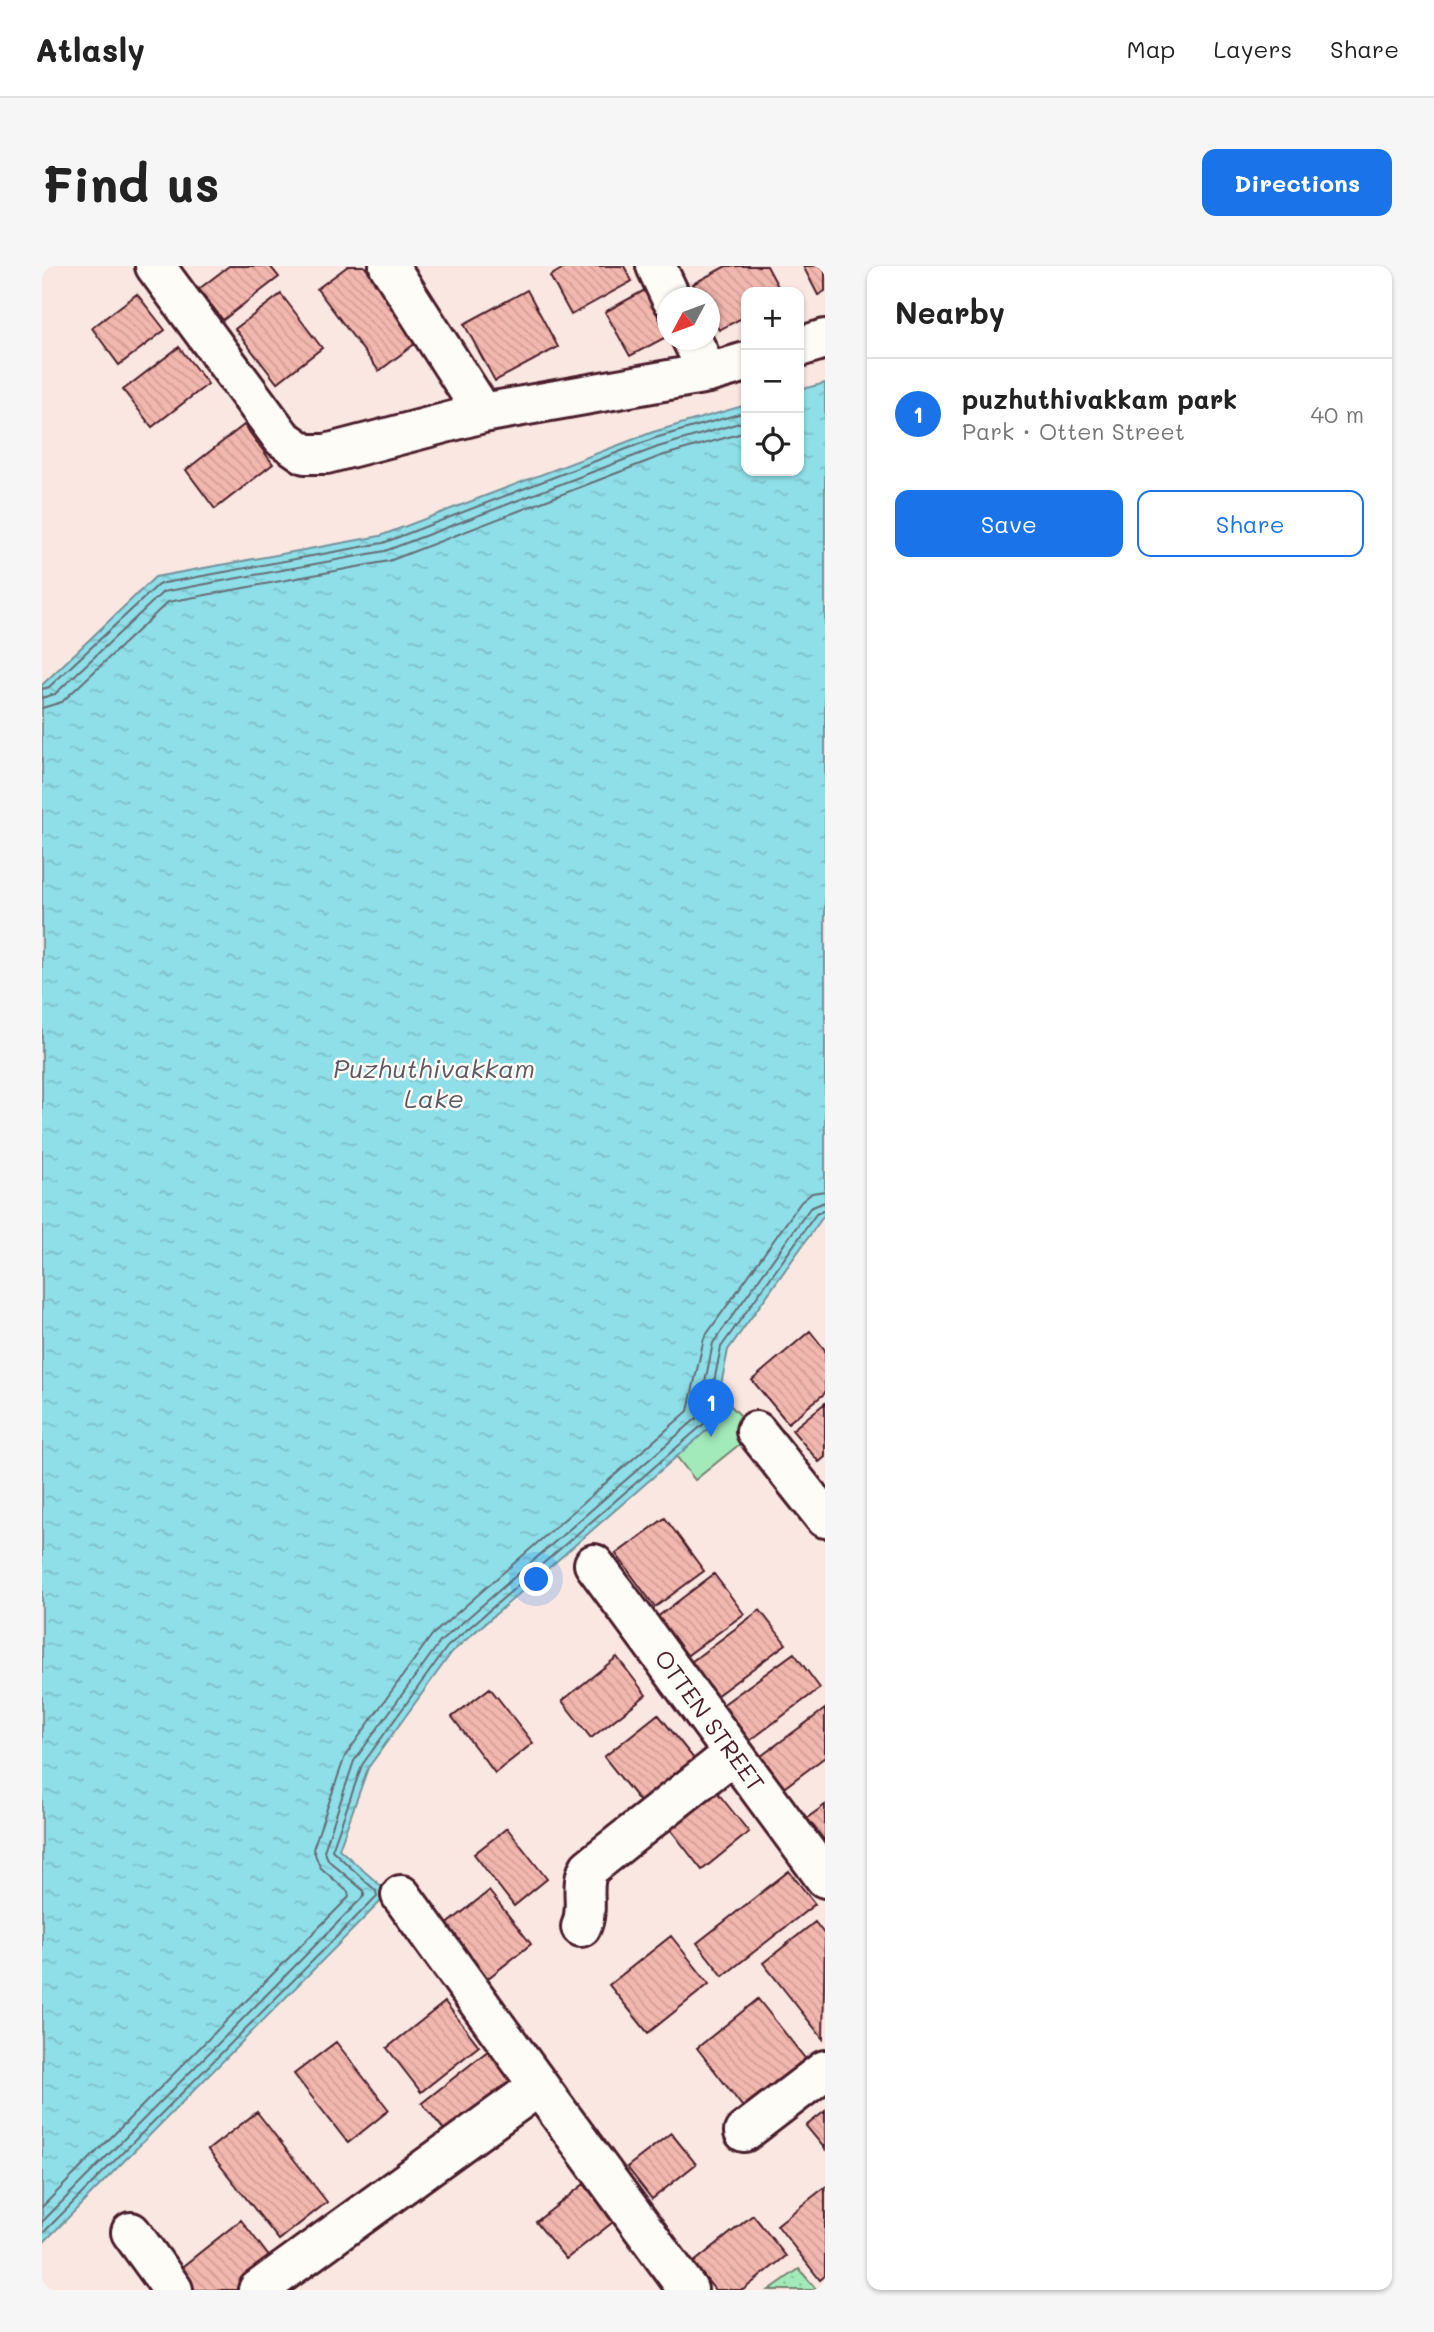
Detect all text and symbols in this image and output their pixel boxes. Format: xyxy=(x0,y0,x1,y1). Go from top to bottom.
text: Atlasly xyxy=(35,27,145,70)
text: Map xyxy=(1127,33,1175,64)
text: Layers xyxy=(1213,33,1292,64)
text: Share xyxy=(1330,33,1399,64)
button: Directions xyxy=(1202,149,1392,216)
text: Find us xyxy=(42,151,220,214)
north arrow xyxy=(657,287,720,350)
map controls xyxy=(741,287,804,476)
button: + xyxy=(741,287,804,350)
text: Nearby xyxy=(895,292,1005,332)
button: − xyxy=(741,350,804,413)
text: puzhuthivakkam park xyxy=(962,382,1237,416)
text: 1 xyxy=(913,399,923,429)
text: 40 m xyxy=(1311,399,1364,429)
button: locate xyxy=(741,413,804,476)
text: Park · Otten Street xyxy=(962,416,1185,446)
button: Save xyxy=(895,490,1123,557)
button: Share xyxy=(1137,490,1364,557)
water label: Puzhuthivakkam Lake xyxy=(333,1051,535,1115)
pin: 1 xyxy=(688,1379,734,1437)
your location xyxy=(519,1562,553,1596)
street label: OTTEN STREET xyxy=(648,1643,772,1797)

